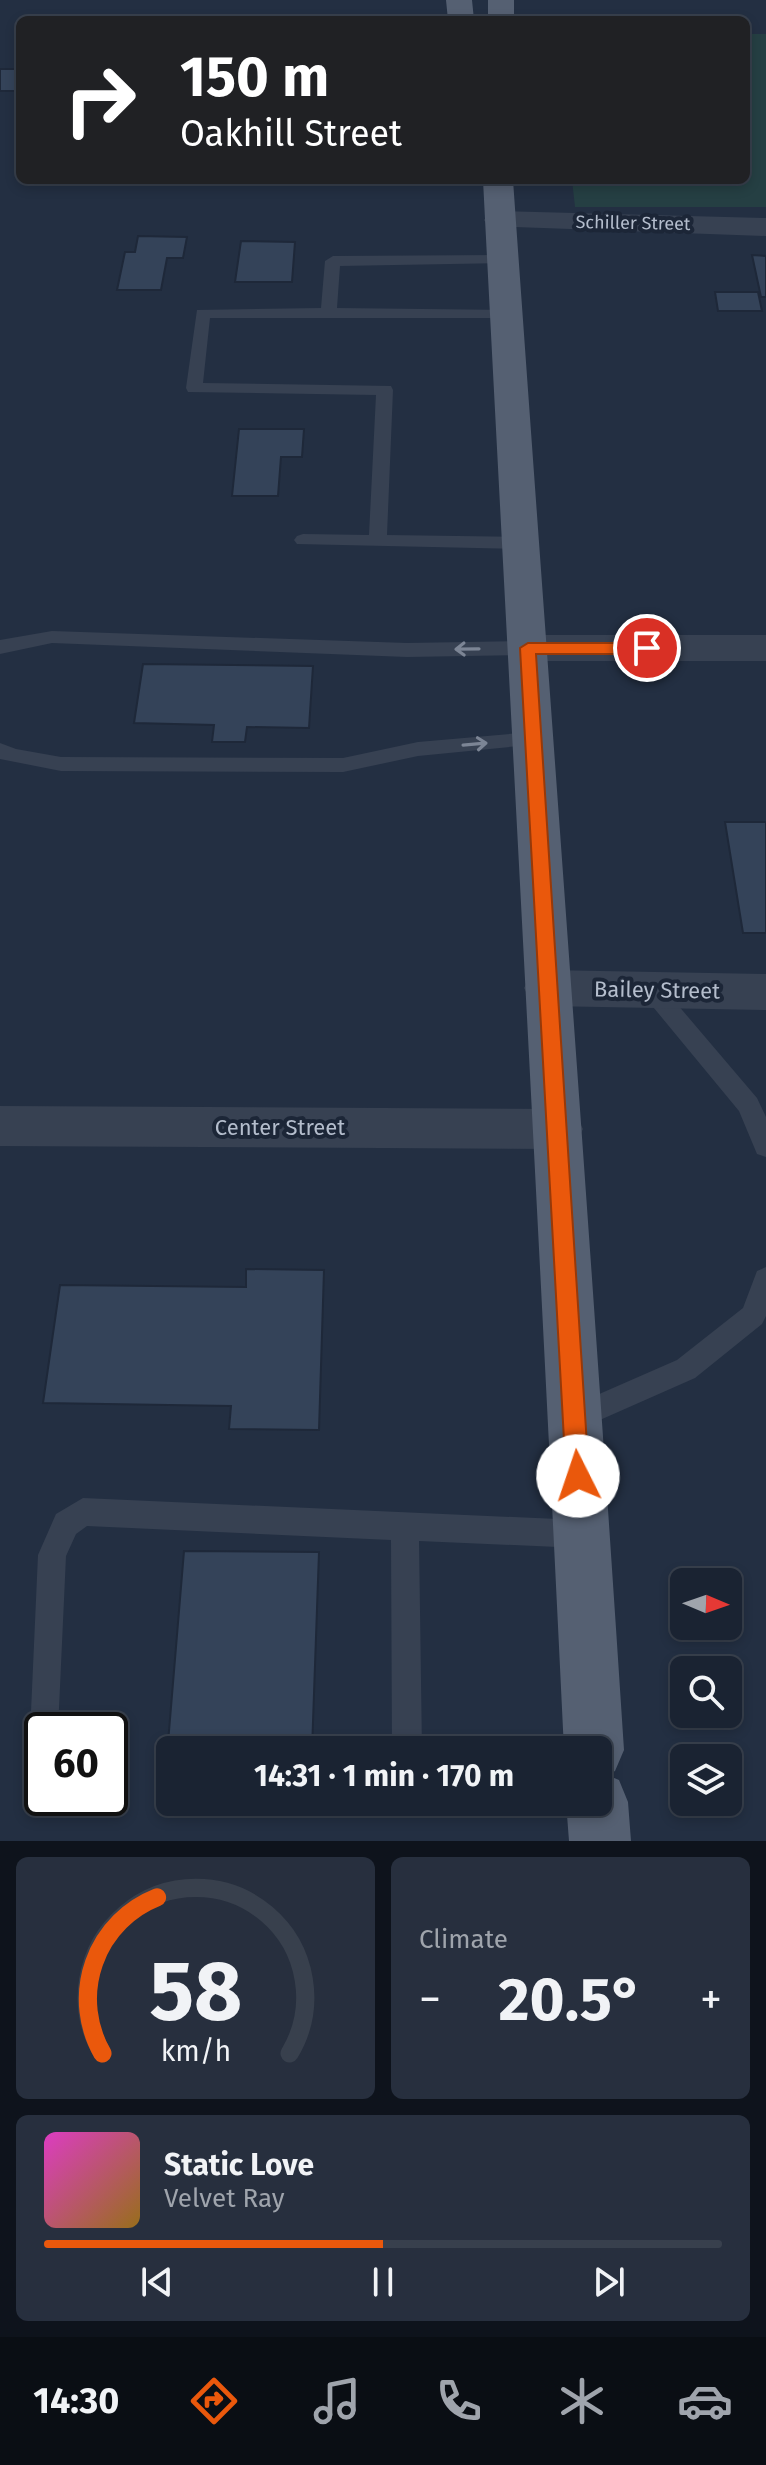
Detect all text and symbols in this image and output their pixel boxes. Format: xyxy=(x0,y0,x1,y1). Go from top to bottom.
text: 150 m xyxy=(180,44,329,111)
icon: right xyxy=(48,48,152,152)
text: Oakhill Street xyxy=(180,112,402,156)
street label: Schiller Street xyxy=(575,211,691,235)
pin xyxy=(613,614,681,682)
icon: arrive xyxy=(625,626,669,670)
one-way arrow xyxy=(454,641,481,657)
one-way arrow xyxy=(461,737,488,752)
street label: Bailey Street xyxy=(594,975,720,1005)
street label: Center Street xyxy=(215,1114,345,1141)
position arrow xyxy=(536,1434,620,1518)
north arrow xyxy=(670,1568,742,1640)
map controls xyxy=(670,1568,742,1816)
button: search xyxy=(670,1656,742,1728)
speed limit sign: 60 xyxy=(24,1712,128,1816)
button: layers xyxy=(670,1744,742,1816)
text: 14:31 · 1 min · 170 m xyxy=(254,1758,514,1794)
text: Climate xyxy=(419,1924,508,1955)
text: 58 xyxy=(149,1942,242,2042)
text: 20.5° xyxy=(499,1964,642,2036)
text: − xyxy=(419,1973,441,2026)
text: + xyxy=(700,1973,722,2026)
text: km/h xyxy=(160,2034,231,2069)
text: Static Love xyxy=(164,2147,314,2183)
text: Velvet Ray xyxy=(164,2183,284,2214)
icon: previous xyxy=(135,2260,179,2304)
icon: pause xyxy=(361,2260,405,2304)
icon: next xyxy=(587,2260,631,2304)
icon: directions xyxy=(186,2373,242,2429)
icon: music xyxy=(309,2373,365,2429)
icon: phone xyxy=(431,2373,487,2429)
icon: climate xyxy=(554,2373,610,2429)
icon: car xyxy=(677,2373,733,2429)
text: 14:30 xyxy=(33,2379,119,2423)

